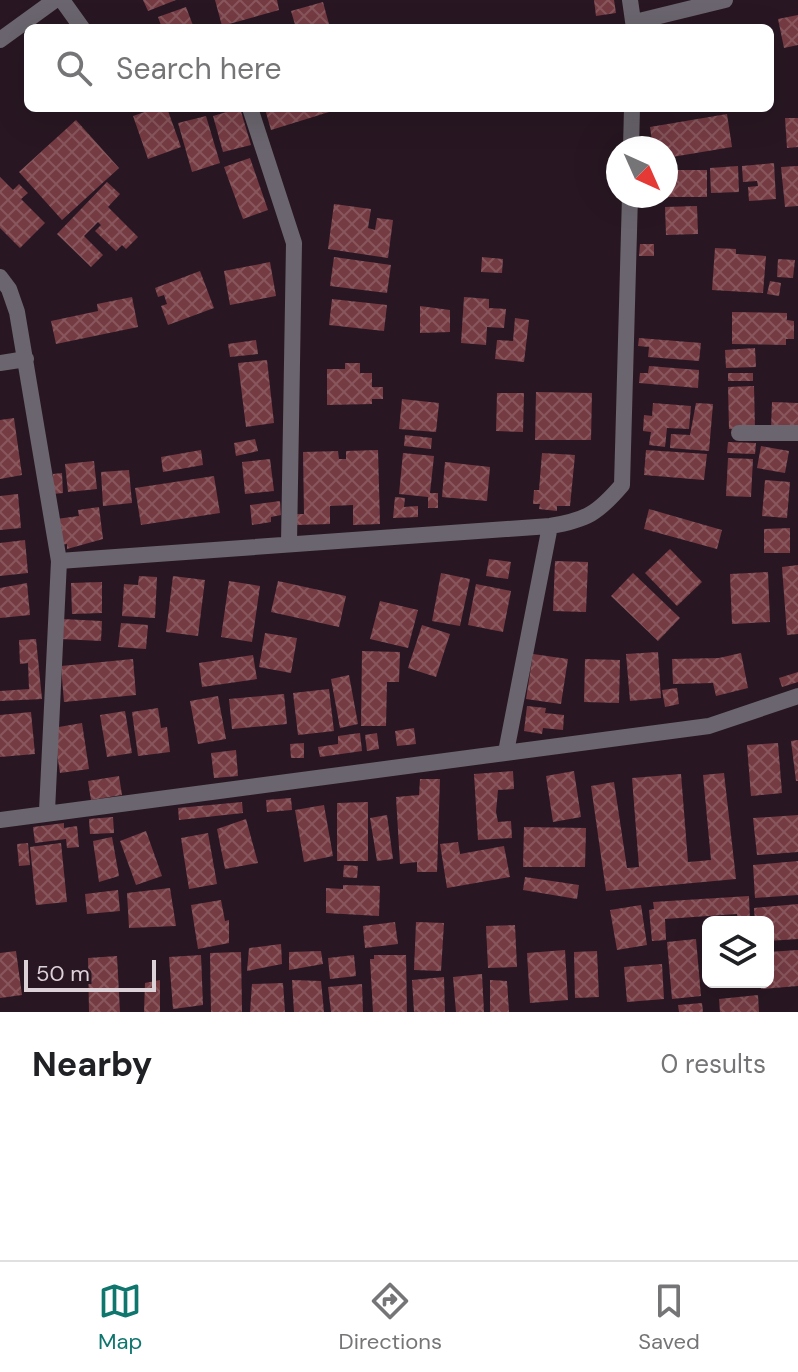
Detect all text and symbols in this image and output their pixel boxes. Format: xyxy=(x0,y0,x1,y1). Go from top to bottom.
search box xyxy=(24,24,774,112)
icon: search xyxy=(52,46,96,90)
text: Search here xyxy=(116,49,282,88)
north arrow xyxy=(606,136,678,208)
map controls xyxy=(702,916,774,988)
button: layers xyxy=(702,916,774,988)
scale bar xyxy=(24,956,156,992)
text: 50 m xyxy=(36,959,90,988)
text: Nearby xyxy=(32,1042,152,1087)
text: 0 results xyxy=(660,1047,766,1081)
tab: Map xyxy=(98,1279,142,1356)
tab: Directions xyxy=(339,1279,442,1356)
tab: Saved xyxy=(638,1279,700,1356)

